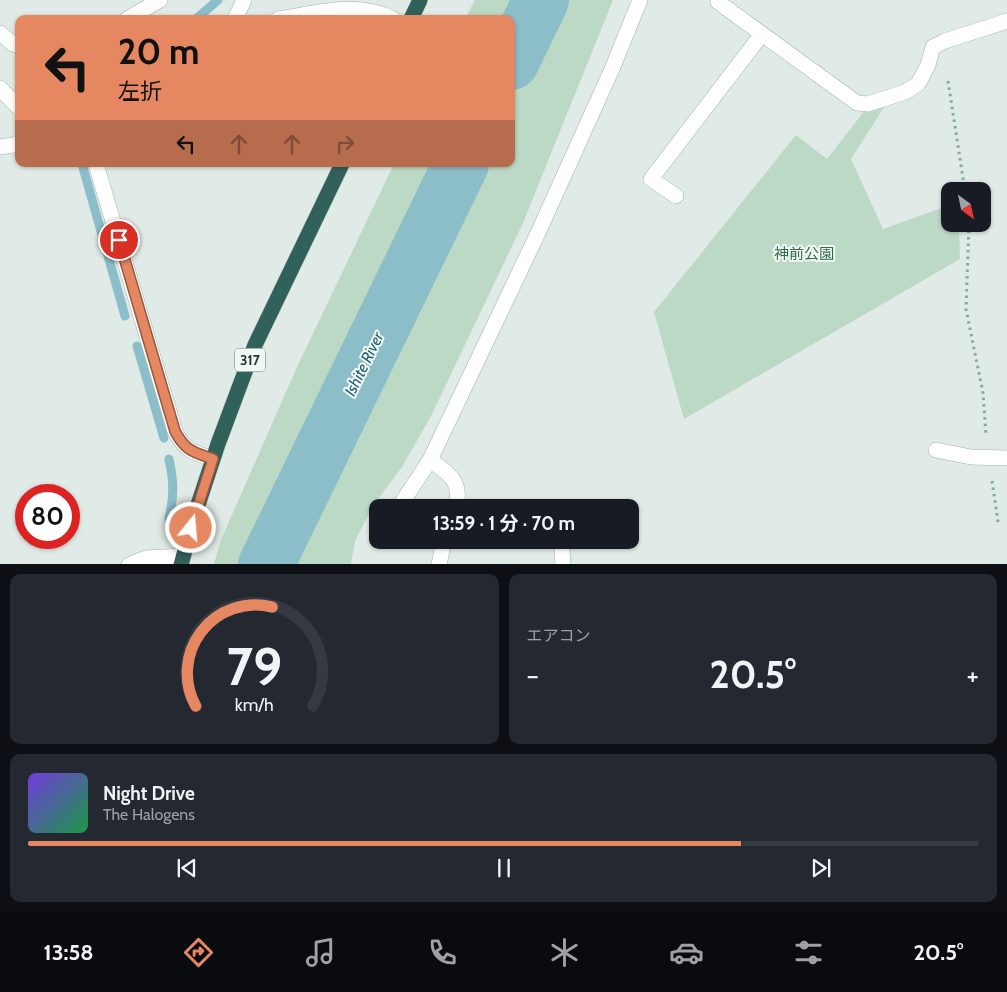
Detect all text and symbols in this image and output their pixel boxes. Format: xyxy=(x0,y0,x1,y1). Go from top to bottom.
text: 20 m xyxy=(118,30,200,73)
icon: left xyxy=(35,35,100,100)
text: 左折 xyxy=(118,78,162,105)
icon: left xyxy=(172,130,200,158)
icon: ahead xyxy=(225,130,253,158)
icon: ahead xyxy=(278,130,306,158)
icon: right xyxy=(331,130,359,158)
north arrow xyxy=(941,182,991,232)
map controls xyxy=(941,182,991,232)
pin xyxy=(98,219,140,261)
icon: arrive xyxy=(105,226,133,254)
park label: 神前公園 xyxy=(774,245,834,263)
water label: Ishite River xyxy=(340,328,388,399)
road number: 317 xyxy=(235,348,265,372)
speed limit sign: 80 xyxy=(15,484,80,549)
position arrow xyxy=(164,501,216,553)
text: 13:59 · 1 分 · 70 m xyxy=(433,512,575,535)
text: エアコン xyxy=(527,626,591,645)
text: 79 xyxy=(226,635,282,698)
text: 20.5° xyxy=(710,651,796,698)
text: − xyxy=(527,658,539,692)
text: + xyxy=(967,658,979,692)
text: km/h xyxy=(235,694,274,715)
text: Night Drive xyxy=(103,782,195,805)
text: The Halogens xyxy=(103,805,195,824)
icon: previous xyxy=(173,854,201,882)
icon: pause xyxy=(490,854,518,882)
icon: next xyxy=(807,854,835,882)
icon: directions xyxy=(181,935,216,970)
icon: music xyxy=(303,935,338,970)
icon: phone xyxy=(425,935,460,970)
icon: climate xyxy=(547,935,582,970)
icon: car xyxy=(669,935,704,970)
icon: filters xyxy=(791,935,826,970)
text: 13:58 xyxy=(44,939,94,966)
text: 20.5° xyxy=(913,939,963,966)

